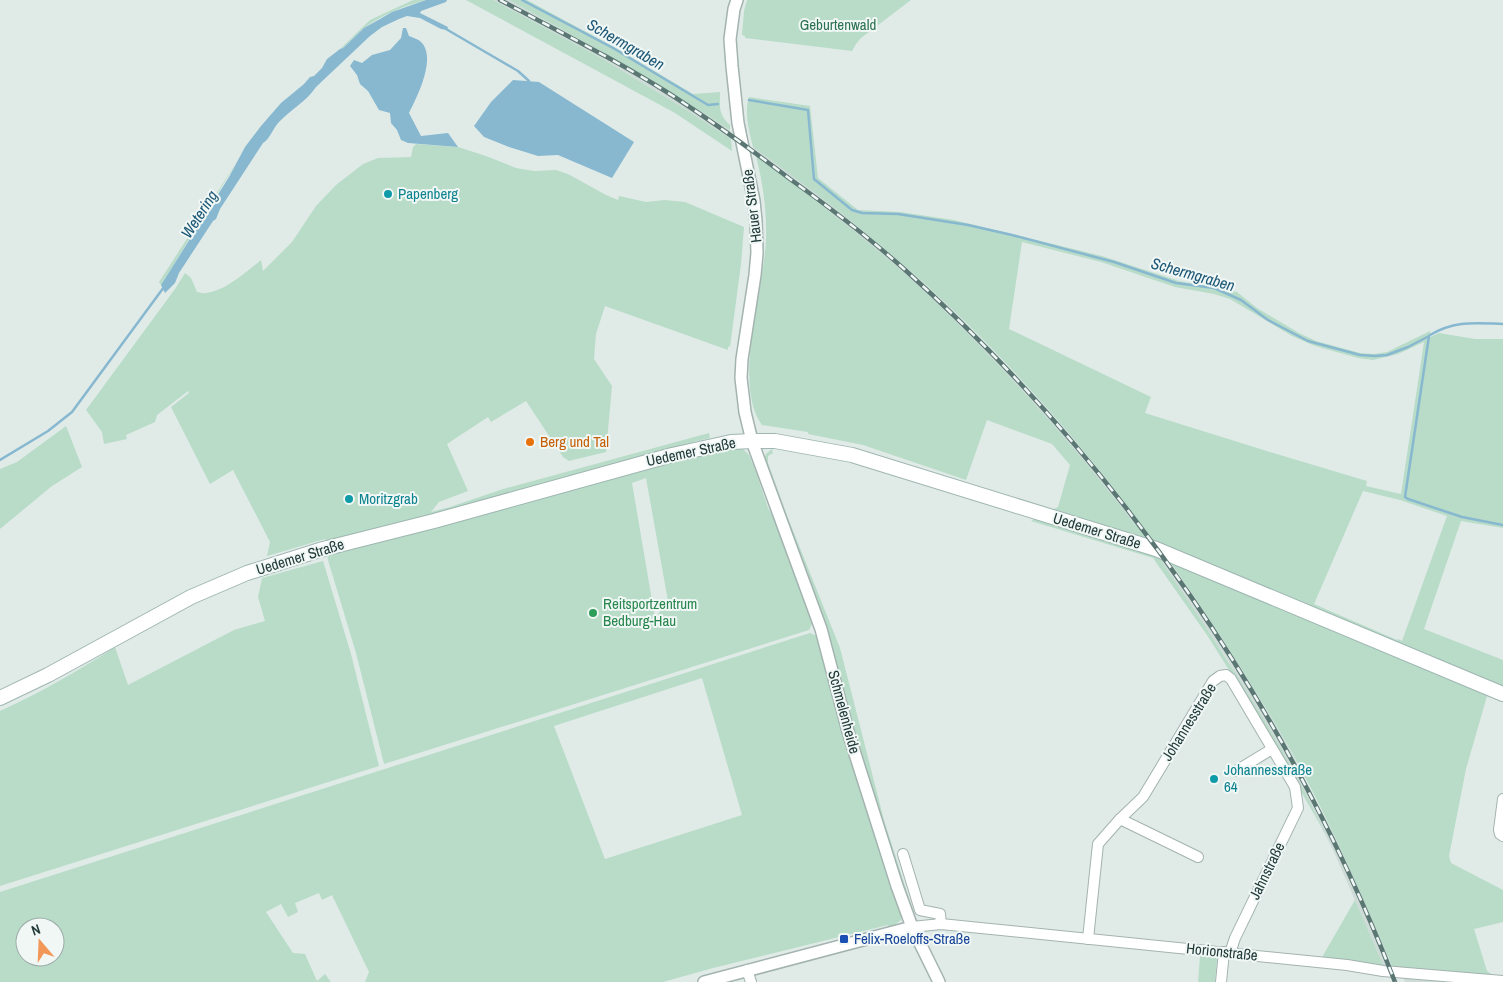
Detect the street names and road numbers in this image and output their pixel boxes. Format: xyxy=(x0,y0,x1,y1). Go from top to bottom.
street label: Hauer Straße xyxy=(737,168,766,244)
street label: Uedemer Straße xyxy=(644,432,738,471)
street label: Uedemer Straße xyxy=(1051,507,1144,554)
street label: Uedemer Straße xyxy=(253,533,347,580)
street label: Schmelenheide xyxy=(823,668,866,756)
street label: Johannesstraße xyxy=(1156,679,1221,765)
street label: Jahnstraße xyxy=(1244,838,1290,903)
street label: Horionstraße xyxy=(1185,937,1259,966)

